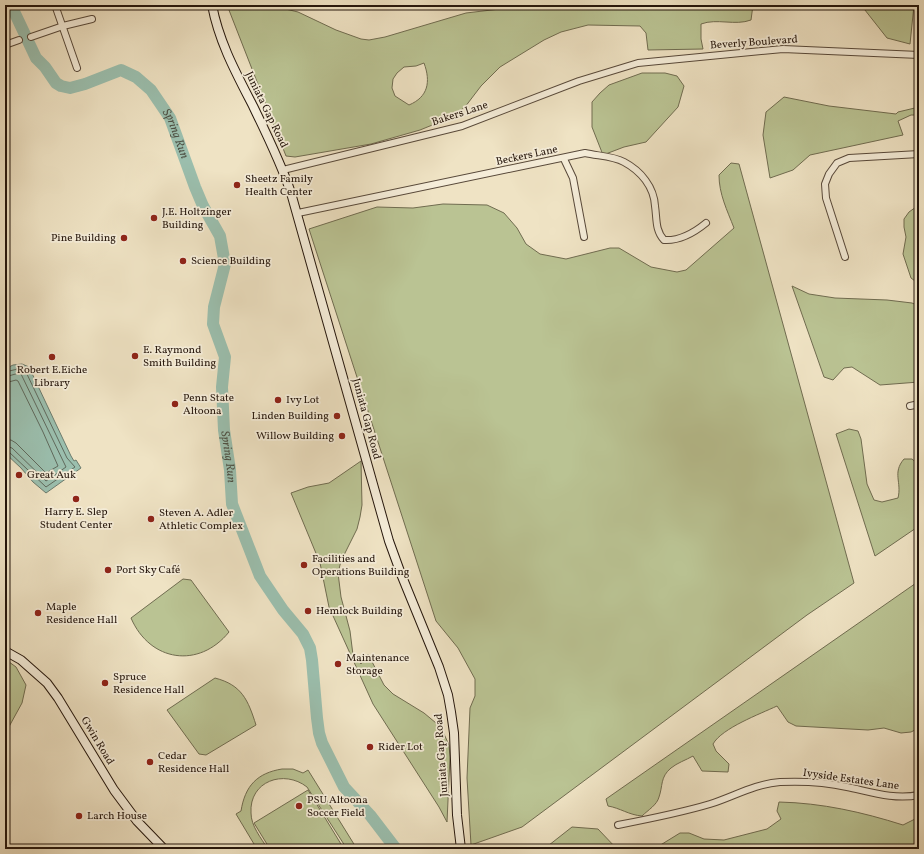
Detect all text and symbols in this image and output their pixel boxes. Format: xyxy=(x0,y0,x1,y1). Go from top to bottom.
street label: Beverly Boulevard xyxy=(710,32,798,54)
street label: Juniata Gap Road xyxy=(241,69,291,151)
street label: Bakers Lane xyxy=(430,98,490,130)
water label: Spring Run xyxy=(158,106,192,161)
street label: Beckers Lane xyxy=(495,142,559,170)
place label: Sheetz Family Health Center xyxy=(245,172,313,200)
marker: Sheetz Family Health Center xyxy=(232,180,242,190)
place label: J.E. Holtzinger Building xyxy=(162,205,232,233)
marker: J.E. Holtzinger Building xyxy=(149,213,159,223)
place label: Pine Building xyxy=(51,231,116,246)
marker: Pine Building xyxy=(119,233,129,243)
place label: Science Building xyxy=(191,254,271,269)
marker: Science Building xyxy=(178,256,188,266)
place label: E. Raymond Smith Building xyxy=(143,343,216,371)
marker: E. Raymond Smith Building xyxy=(130,351,140,361)
marker: Robert E.Eiche Library xyxy=(47,352,57,362)
place label: Robert E.Eiche Library xyxy=(17,363,87,391)
street label: Juniata Gap Road xyxy=(348,377,384,461)
place label: Penn State Altoona xyxy=(183,391,234,419)
place label: Ivy Lot xyxy=(286,393,320,408)
marker: Ivy Lot xyxy=(273,395,283,405)
marker: Penn State Altoona xyxy=(170,399,180,409)
place label: Linden Building xyxy=(251,409,329,424)
marker: Linden Building xyxy=(332,411,342,421)
place label: Willow Building xyxy=(256,429,334,444)
water label: Spring Run xyxy=(216,430,239,483)
marker: Willow Building xyxy=(337,431,347,441)
place label: Great Auk xyxy=(27,468,76,483)
marker: Great Auk xyxy=(14,470,24,480)
marker: Harry E. Slep Student Center xyxy=(71,494,81,504)
place label: Harry E. Slep Student Center xyxy=(40,505,113,533)
place label: Steven A. Adler Athletic Complex xyxy=(159,506,243,534)
marker: Steven A. Adler Athletic Complex xyxy=(146,514,156,524)
place label: Facilities and Operations Building xyxy=(312,552,410,580)
marker: Facilities and Operations Building xyxy=(299,560,309,570)
place label: Port Sky Café xyxy=(116,563,180,578)
marker: Port Sky Café xyxy=(103,565,113,575)
place label: Maple Residence Hall xyxy=(46,600,117,628)
place label: Hemlock Building xyxy=(316,604,403,619)
marker: Hemlock Building xyxy=(303,606,313,616)
marker: Maple Residence Hall xyxy=(33,608,43,618)
place label: Maintenance Storage xyxy=(346,651,409,679)
marker: Maintenance Storage xyxy=(333,659,343,669)
place label: Spruce Residence Hall xyxy=(113,670,184,698)
marker: Spruce Residence Hall xyxy=(100,678,110,688)
street label: Juniata Gap Road xyxy=(432,713,452,797)
street label: Gwin Road xyxy=(77,714,117,768)
place label: Rider Lot xyxy=(378,740,423,755)
marker: Rider Lot xyxy=(365,742,375,752)
place label: Cedar Residence Hall xyxy=(158,749,229,777)
marker: Cedar Residence Hall xyxy=(145,757,155,767)
street label: Ivyside Estates Lane xyxy=(802,766,900,794)
place label: PSU Altoona Soccer Field xyxy=(307,793,368,821)
marker: PSU Altoona Soccer Field xyxy=(294,801,304,811)
place label: Larch House xyxy=(87,809,147,824)
marker: Larch House xyxy=(74,811,84,821)

